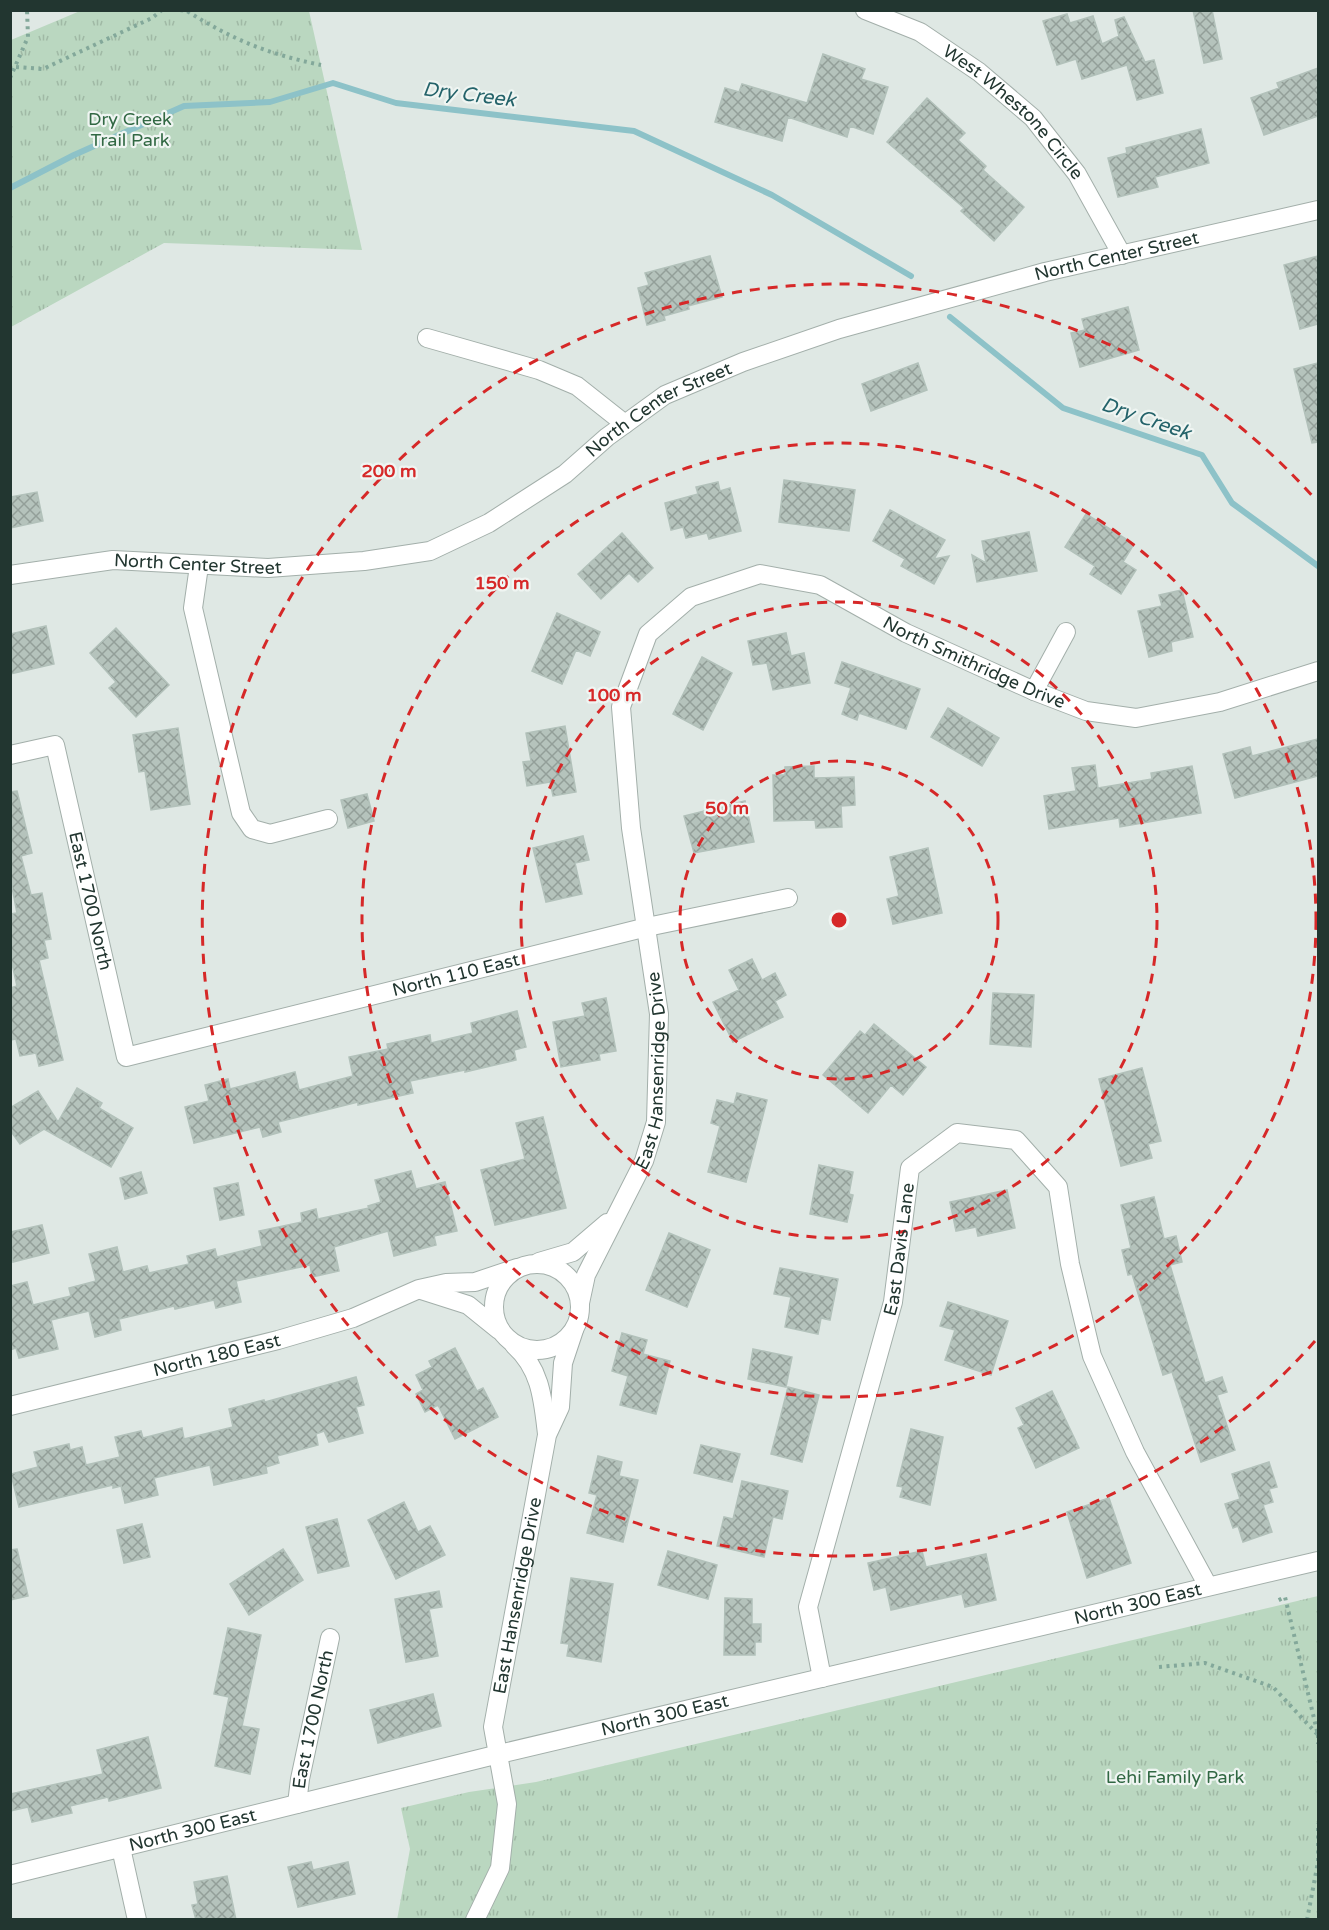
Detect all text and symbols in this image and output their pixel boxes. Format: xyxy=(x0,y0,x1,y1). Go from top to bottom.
street label: West Whestone Circle xyxy=(939,40,1088,184)
water label: Dry Creek xyxy=(421,77,519,113)
park label: Dry Creek Trail Park xyxy=(88,108,172,151)
street label: North Center Street xyxy=(1032,226,1201,285)
street label: North Center Street xyxy=(581,357,735,462)
water label: Dry Creek xyxy=(1098,392,1196,446)
text: 200 m xyxy=(361,460,417,482)
street label: North Center Street xyxy=(113,549,283,579)
text: 150 m xyxy=(474,572,530,594)
street label: North Smithridge Drive xyxy=(879,611,1068,713)
text: 100 m xyxy=(586,684,642,706)
text: 50 m xyxy=(705,797,749,819)
street label: East 1700 North xyxy=(64,829,117,972)
centre of rings xyxy=(829,910,849,930)
street label: North 110 East xyxy=(390,948,522,1001)
street label: East Hansenridge Drive xyxy=(630,970,670,1173)
street label: East Davis Lane xyxy=(879,1182,919,1318)
street label: North 180 East xyxy=(151,1329,283,1381)
street label: East Hansenridge Drive xyxy=(488,1495,546,1696)
street label: North 300 East xyxy=(1072,1578,1204,1629)
street label: East 1700 North xyxy=(288,1648,338,1790)
street label: North 300 East xyxy=(599,1689,731,1741)
park label: Lehi Family Park xyxy=(1106,1766,1245,1788)
street label: North 300 East xyxy=(127,1804,258,1856)

